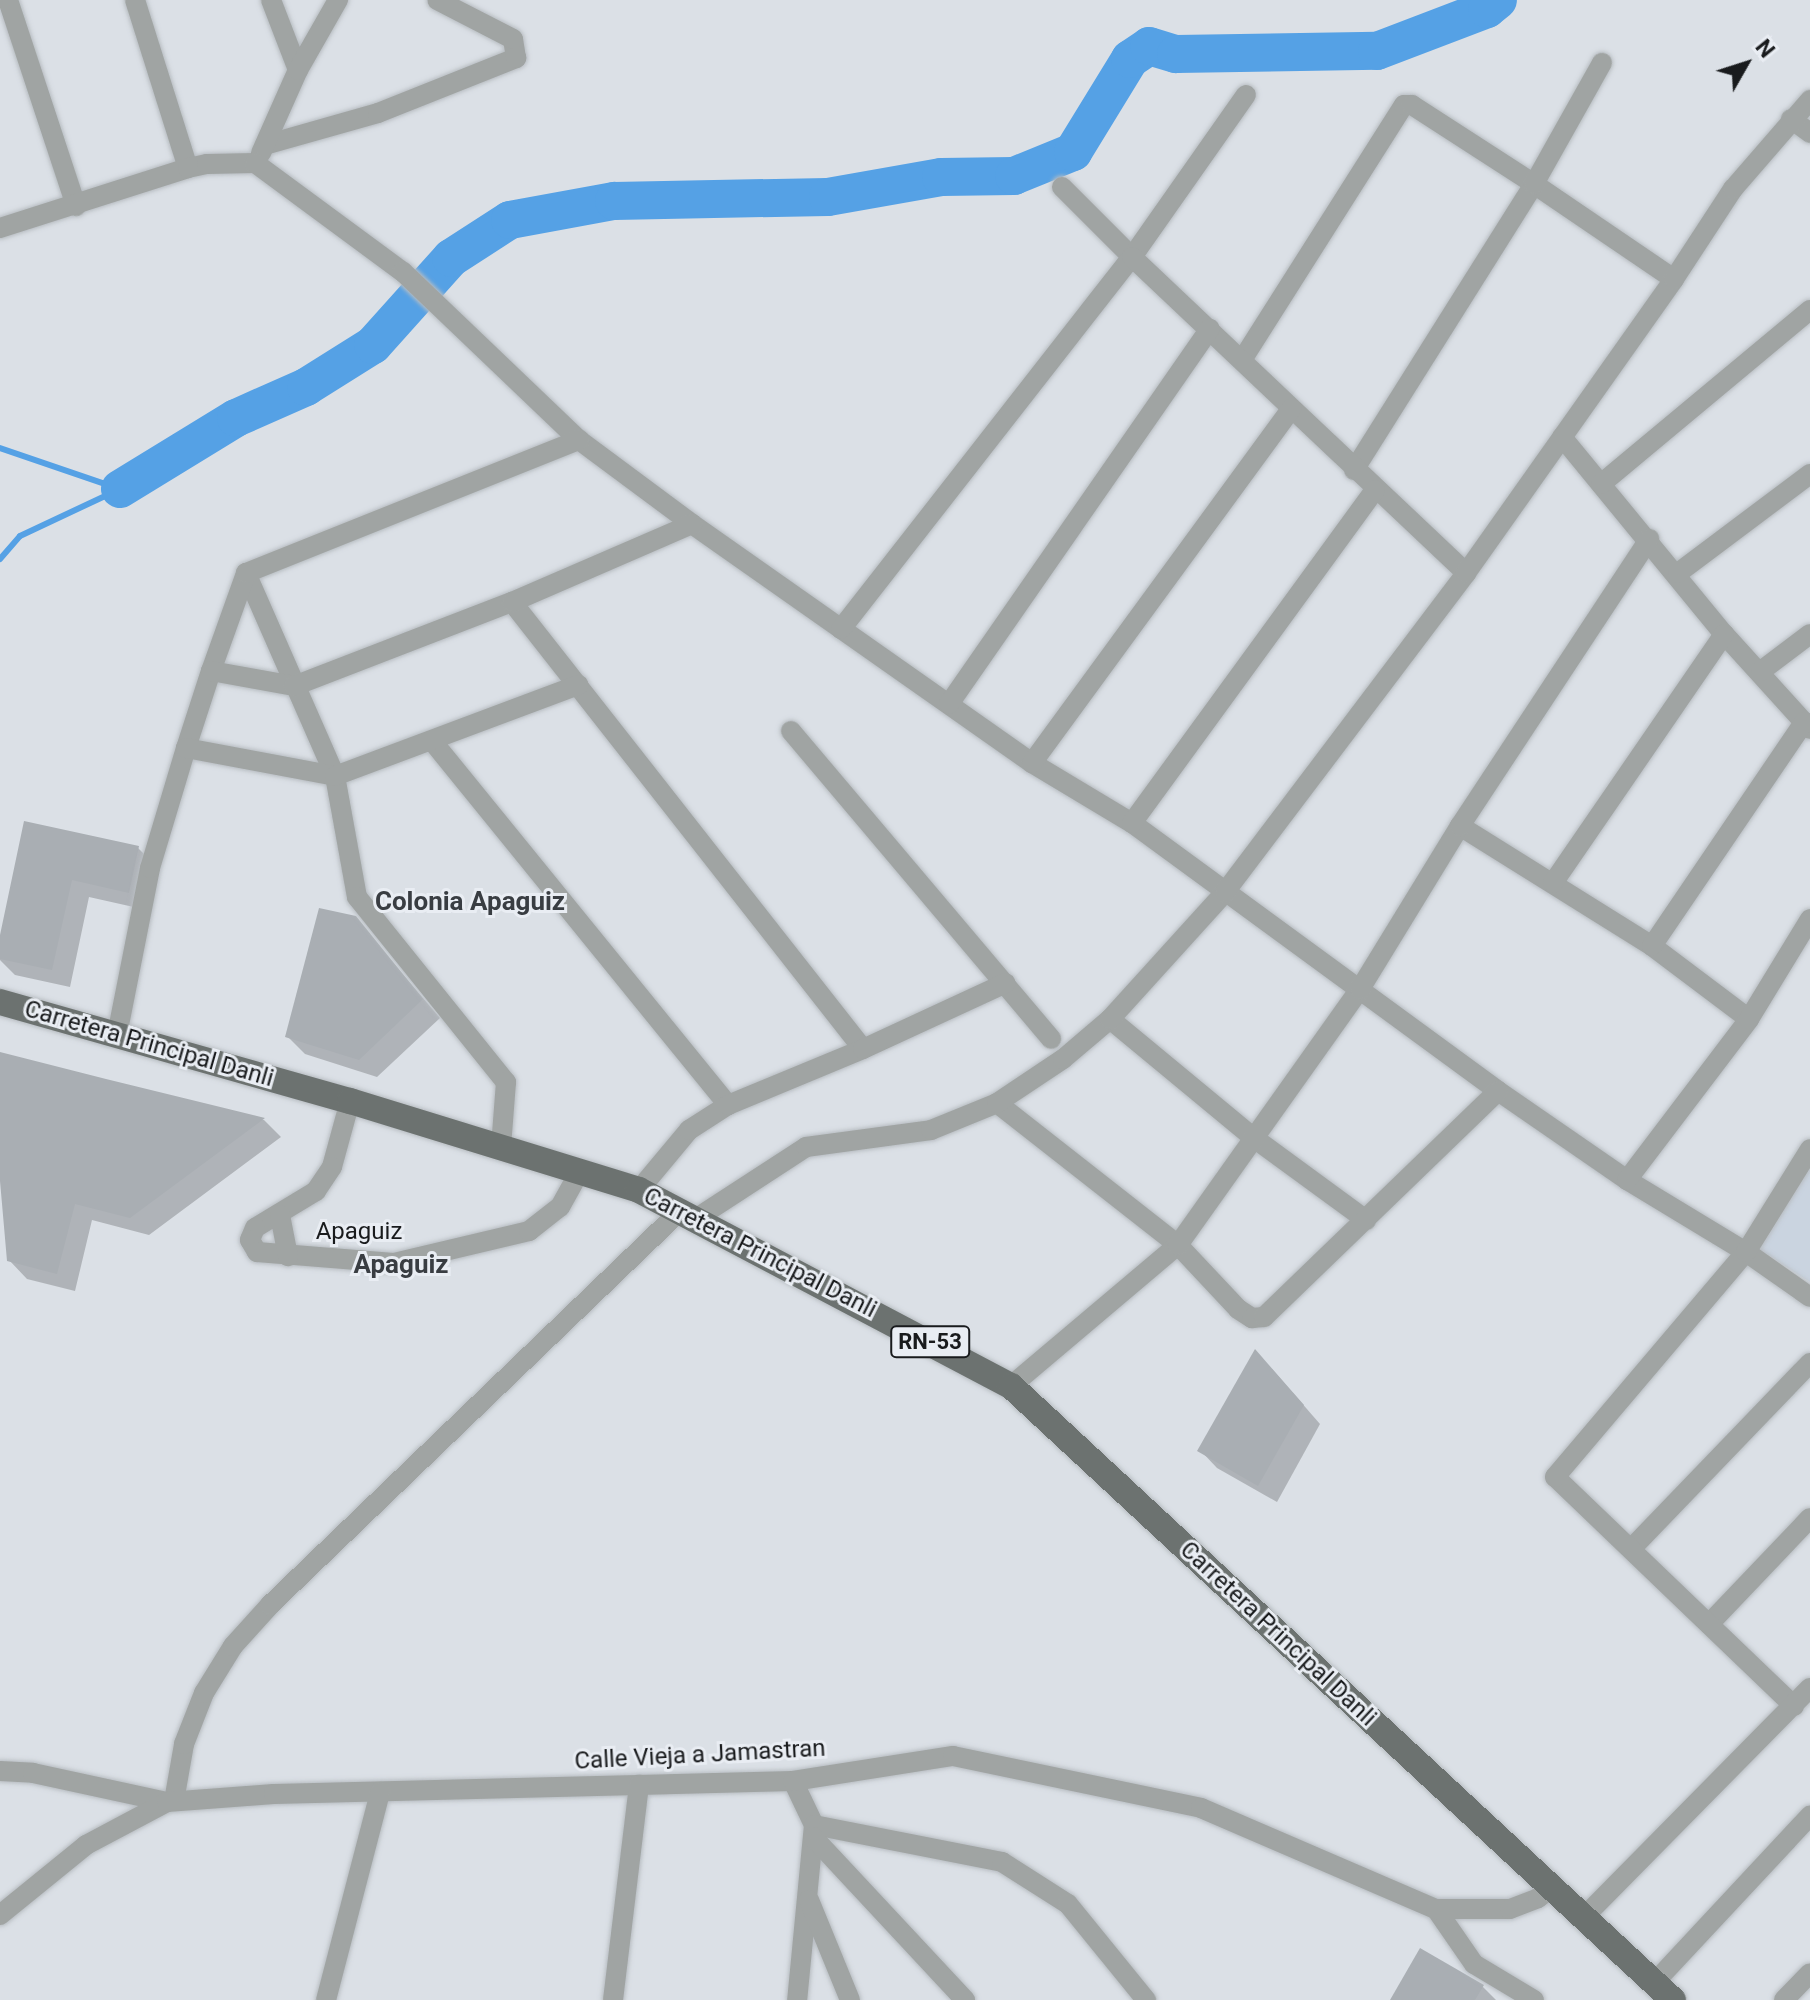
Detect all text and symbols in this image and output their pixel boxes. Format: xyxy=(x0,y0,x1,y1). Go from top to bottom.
north arrow xyxy=(1706,24,1786,104)
text: N xyxy=(1750,35,1780,62)
district label: Colonia Apaguiz xyxy=(375,886,565,918)
street label: Carretera Principal Danli xyxy=(21,995,277,1093)
street label: Carretera Principal Danli xyxy=(639,1182,881,1324)
street label: Apaguiz xyxy=(316,1218,402,1246)
district label: Apaguiz xyxy=(353,1249,449,1281)
road number: RN-53 xyxy=(890,1324,970,1360)
street label: Carretera Principal Danli xyxy=(1174,1536,1382,1732)
street label: Calle Vieja a Jamastran xyxy=(574,1734,826,1776)

